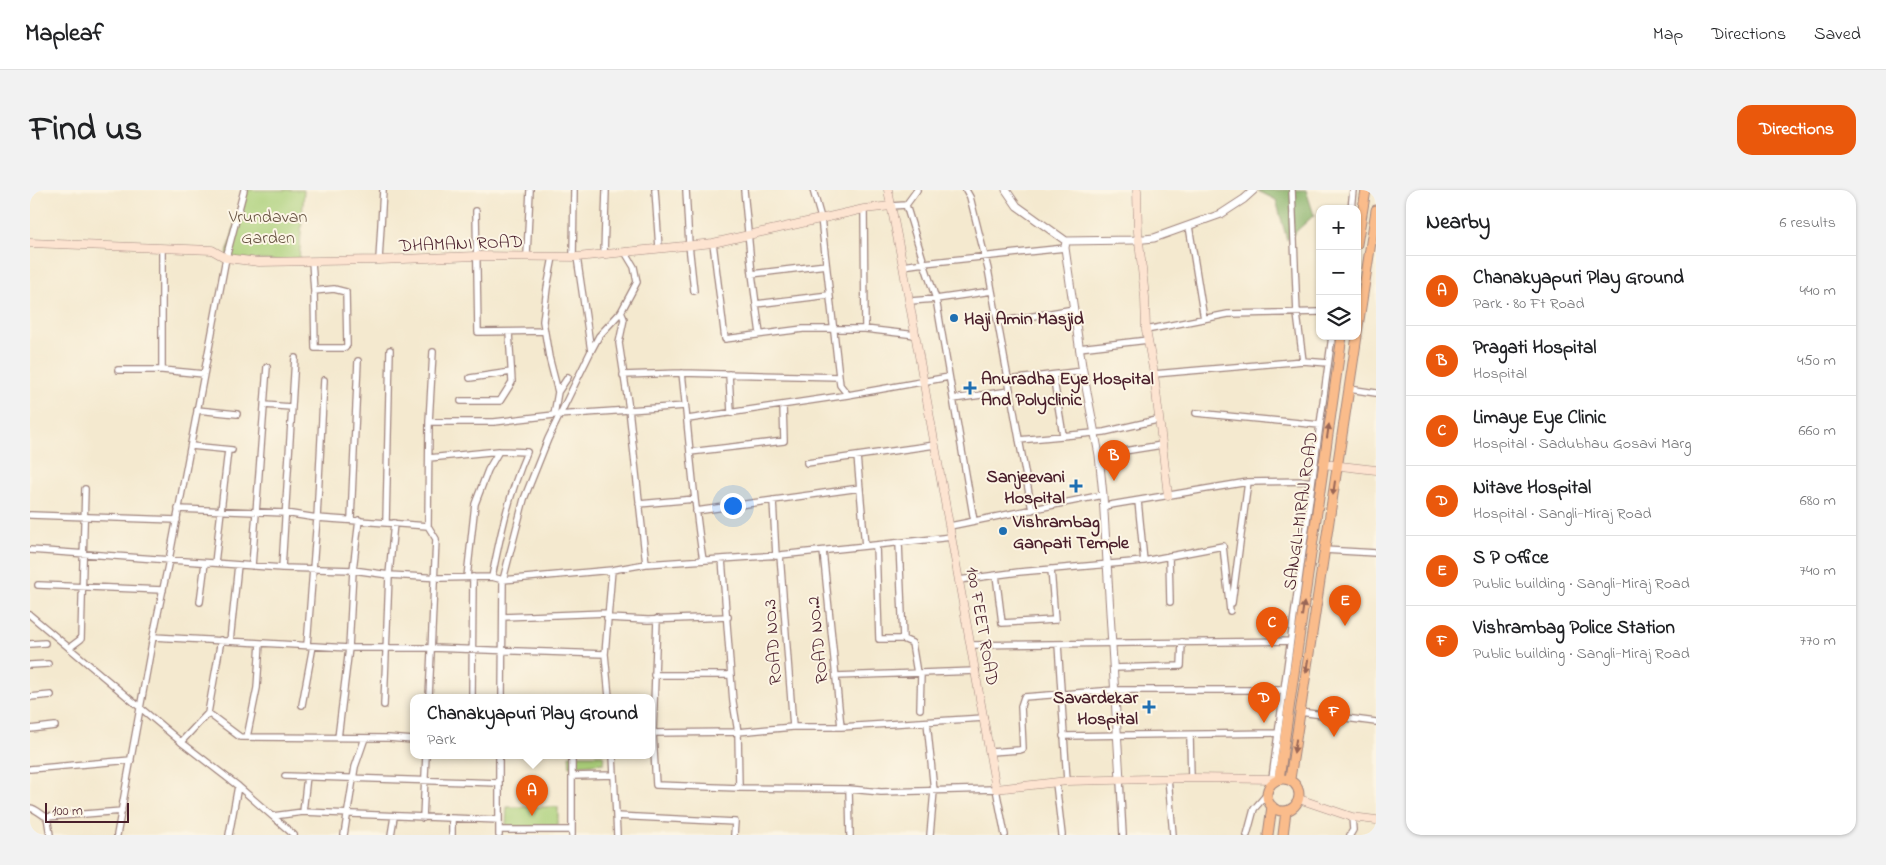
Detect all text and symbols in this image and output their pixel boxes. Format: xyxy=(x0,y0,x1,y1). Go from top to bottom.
text: Mapleaf xyxy=(25,17,104,52)
text: Map xyxy=(1653,22,1683,48)
text: Directions xyxy=(1711,22,1786,48)
text: Saved xyxy=(1814,22,1861,48)
text: Find us xyxy=(30,105,142,156)
button: Directions xyxy=(1737,105,1856,155)
park label: Vrundavan Garden xyxy=(228,205,307,252)
map controls xyxy=(1316,205,1361,340)
button: + xyxy=(1316,205,1361,250)
text: Nearby xyxy=(1426,208,1490,238)
text: 6 results xyxy=(1779,211,1836,235)
street label: DHAMANI ROAD xyxy=(398,230,523,260)
button: − xyxy=(1316,250,1361,295)
text: Chanakyapuri Play Ground xyxy=(1473,265,1684,292)
text: A xyxy=(1437,279,1447,303)
text: 440 m xyxy=(1799,279,1836,303)
text: Park · 80 Ft Road xyxy=(1473,292,1584,316)
button: layers xyxy=(1316,295,1361,340)
place label: Haji Amin Masjid xyxy=(964,307,1085,333)
marker: Haji Amin Masjid xyxy=(948,312,960,324)
text: Pragati Hospital xyxy=(1473,335,1597,362)
text: B xyxy=(1437,349,1447,373)
text: 450 m xyxy=(1797,349,1836,373)
text: Hospital xyxy=(1473,362,1527,386)
place label: Anuradha Eye Hospital And Polyclinic xyxy=(981,367,1154,415)
marker: Anuradha Eye Hospital And Polyclinic xyxy=(963,381,977,395)
text: Limaye Eye Clinic xyxy=(1473,405,1606,432)
text: C xyxy=(1438,419,1446,443)
text: 660 m xyxy=(1799,419,1836,443)
one-way arrow xyxy=(1324,422,1332,438)
street label: SANGLI-MIRAJ ROAD xyxy=(1278,431,1326,592)
text: Hospital · Sadubhau Gosavi Marg xyxy=(1473,432,1691,456)
pin: B xyxy=(1098,440,1130,481)
place label: Sanjeevani Hospital xyxy=(986,465,1065,512)
text: Nitave Hospital xyxy=(1473,475,1591,502)
marker: Sanjeevani Hospital xyxy=(1069,479,1083,493)
one-way arrow xyxy=(1329,481,1337,497)
text: D xyxy=(1436,489,1448,513)
text: 680 m xyxy=(1800,489,1836,513)
your location xyxy=(720,493,746,519)
text: Hospital · Sangli-Miraj Road xyxy=(1473,502,1652,526)
place label: Vishrambag Ganpati Temple xyxy=(1012,510,1130,557)
marker: Vishrambag Ganpati Temple xyxy=(997,525,1009,537)
text: S P Office xyxy=(1473,545,1549,572)
text: E xyxy=(1437,559,1447,583)
text: 740 m xyxy=(1799,559,1836,583)
street label: 100 FEET ROAD xyxy=(958,565,1004,688)
text: Public building · Sangli-Miraj Road xyxy=(1473,572,1690,596)
pin: E xyxy=(1329,585,1361,626)
street label: ROAD NO.2 xyxy=(801,595,836,685)
street label: ROAD NO.3 xyxy=(758,598,790,686)
one-way arrow xyxy=(1299,601,1307,617)
pin: C xyxy=(1256,607,1288,648)
text: Vishrambag Police Station xyxy=(1473,615,1675,642)
text: F xyxy=(1437,629,1447,653)
text: 770 m xyxy=(1799,629,1836,653)
text: Public building · Sangli-Miraj Road xyxy=(1473,642,1690,666)
one-way arrow xyxy=(1303,659,1311,675)
pin: D xyxy=(1248,682,1280,723)
place label: Savardekar Hospital xyxy=(1053,686,1138,733)
popup xyxy=(410,694,655,759)
pin: F xyxy=(1318,696,1350,737)
marker: Savardekar Hospital xyxy=(1142,700,1156,714)
text: Chanakyapuri Play Ground xyxy=(427,701,638,728)
text: Park xyxy=(427,728,456,752)
one-way arrow xyxy=(1290,738,1298,754)
pin: A xyxy=(516,775,548,816)
scale bar xyxy=(45,800,129,823)
text: 100 m xyxy=(52,801,83,822)

